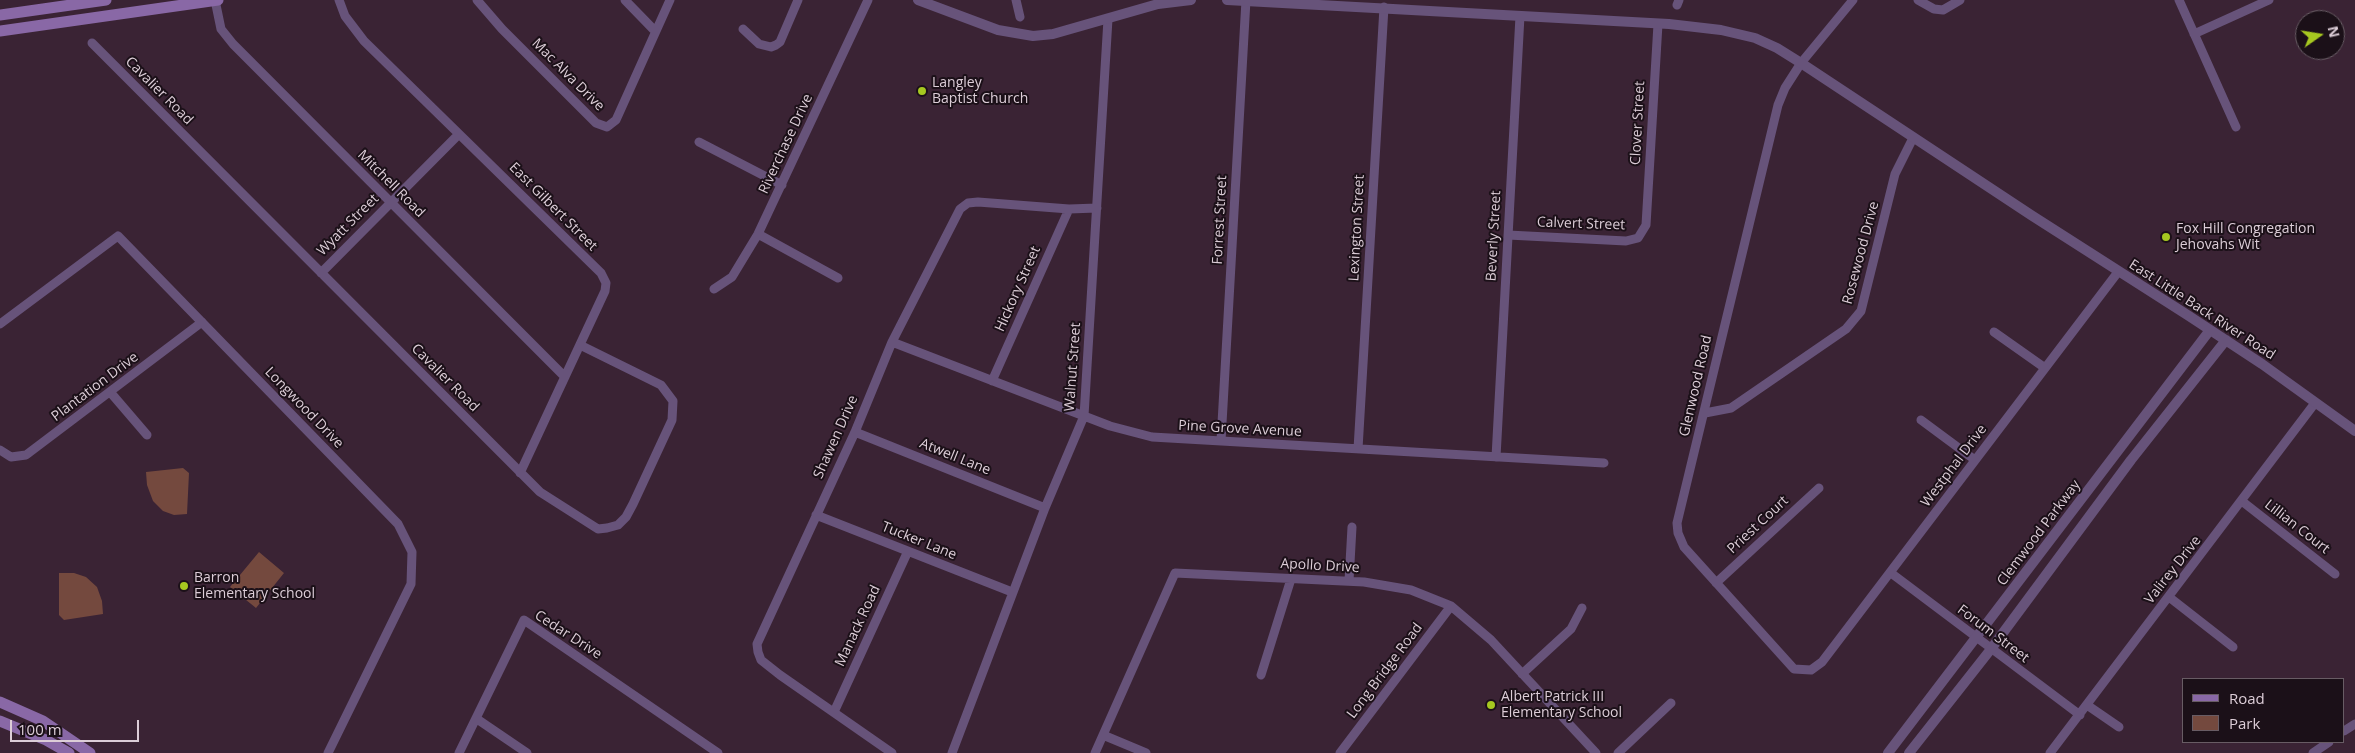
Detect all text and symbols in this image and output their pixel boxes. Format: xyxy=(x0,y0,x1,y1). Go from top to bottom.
north arrow xyxy=(2295,10,2345,60)
text: N xyxy=(2324,24,2345,39)
street label: Mac Alva Drive xyxy=(528,35,608,115)
street label: Cavalier Road xyxy=(122,54,196,128)
place label: Langley Baptist Church xyxy=(932,75,1028,108)
street label: Clover Street xyxy=(1627,81,1649,165)
marker: Langley Baptist Church xyxy=(916,85,928,97)
street label: Riverchase Drive xyxy=(756,91,816,197)
street label: Mitchell Road xyxy=(354,147,428,221)
street label: East Gilbert Street xyxy=(505,159,601,255)
street label: Lexington Street xyxy=(1346,174,1368,282)
street label: Forrest Street xyxy=(1209,175,1231,265)
street label: Beverly Street xyxy=(1483,190,1505,282)
street label: Wyatt Street xyxy=(314,191,382,259)
street label: Rosewood Drive xyxy=(1839,200,1883,306)
street label: Calvert Street xyxy=(1537,214,1625,234)
place label: Fox Hill Congregation Jehovahs Wit xyxy=(2176,221,2315,253)
marker: Fox Hill Congregation Jehovahs Wit xyxy=(2160,231,2172,243)
street label: Hickory Street xyxy=(992,244,1044,334)
street label: East Little Back River Road xyxy=(2126,256,2278,364)
street label: Walnut Street xyxy=(1062,322,1084,412)
street label: Glenwood Road xyxy=(1676,334,1716,438)
street label: Cavalier Road xyxy=(408,341,482,415)
street label: Plantation Drive xyxy=(48,349,142,425)
street label: Longwood Drive xyxy=(261,364,347,452)
street label: Shawen Drive xyxy=(810,393,862,481)
street label: Pine Grove Avenue xyxy=(1178,417,1302,441)
street label: Westphal Drive xyxy=(1918,421,1990,511)
street label: Atwell Lane xyxy=(917,435,993,479)
street label: Clemwood Parkway xyxy=(1994,477,2084,589)
street label: Priest Court xyxy=(1724,492,1792,558)
street label: Lillian Court xyxy=(2261,496,2333,558)
street label: Tucker Lane xyxy=(879,518,959,564)
street label: Valirey Drive xyxy=(2141,533,2205,607)
street label: Apollo Drive xyxy=(1280,556,1360,576)
place label: Barron Elementary School xyxy=(194,570,315,602)
marker: Barron Elementary School xyxy=(178,580,190,592)
street label: Manack Road xyxy=(832,583,884,669)
street label: Forum Street xyxy=(1954,602,2032,666)
street label: Cedar Drive xyxy=(531,607,605,663)
street label: Long Bridge Road xyxy=(1344,620,1426,722)
legend xyxy=(2182,678,2345,743)
text: Road xyxy=(2229,688,2265,708)
place label: Albert Patrick III Elementary School xyxy=(1501,689,1622,722)
marker: Albert Patrick III Elementary School xyxy=(1485,699,1497,711)
scale bar xyxy=(12,710,141,742)
text: Park xyxy=(2229,713,2260,733)
text: 100 m xyxy=(18,719,62,739)

